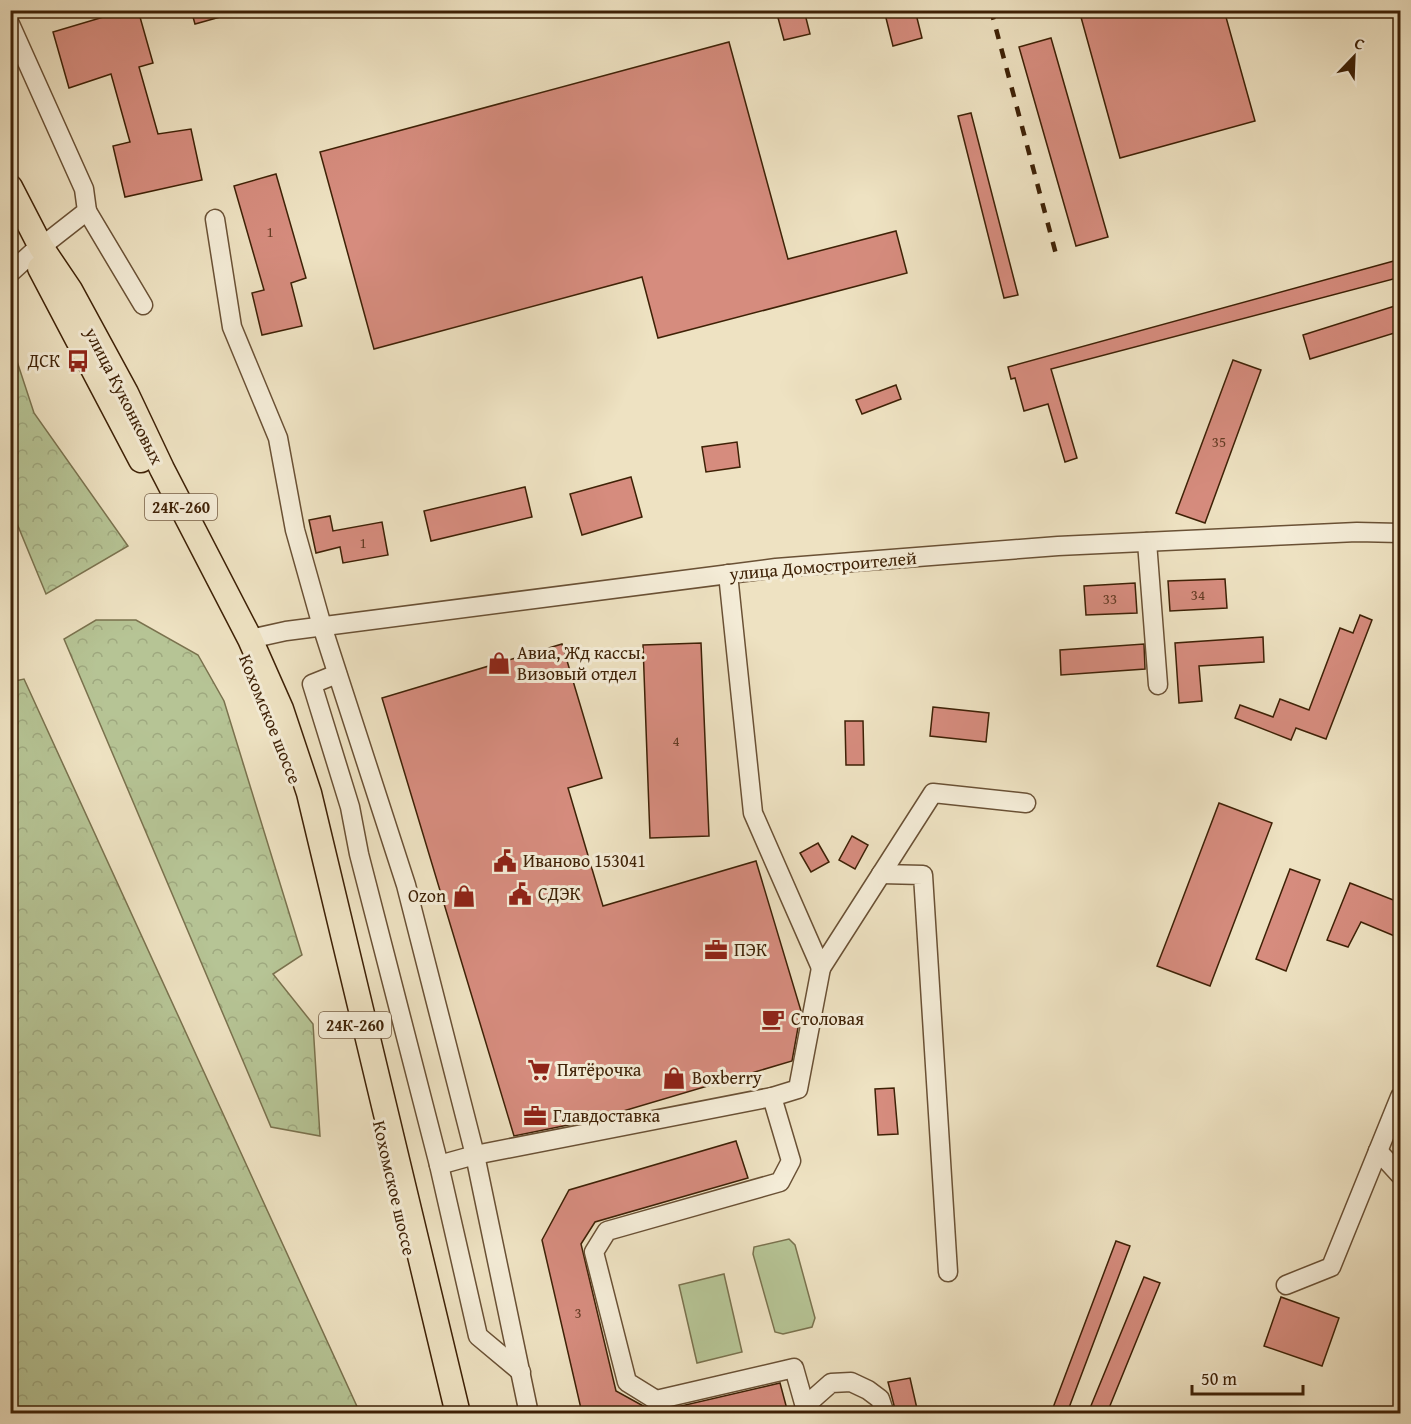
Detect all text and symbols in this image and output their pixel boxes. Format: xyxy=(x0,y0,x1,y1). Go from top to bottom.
north arrow xyxy=(1324,27,1384,87)
text: С xyxy=(1351,30,1369,56)
house number: 1 xyxy=(266,221,274,242)
street label: улица Куконковых xyxy=(78,321,171,470)
place label: ДСК xyxy=(27,347,60,374)
bus stop icon: ДСК xyxy=(65,348,91,374)
house number: 35 xyxy=(1212,431,1226,452)
road number: 24К-260 xyxy=(145,494,217,520)
house number: 1 xyxy=(359,532,367,553)
street label: улица Домостроителей xyxy=(727,544,918,587)
house number: 34 xyxy=(1191,584,1205,605)
house number: 33 xyxy=(1103,588,1117,609)
place label: Авиа, Жд кассы. Визовый отдел xyxy=(517,639,645,687)
street label: Кохомское шоссе xyxy=(232,650,309,788)
shop icon: Авиа, Жд кассы. Визовый отдел xyxy=(486,650,512,676)
house number: 4 xyxy=(672,730,680,751)
place label: Иваново 153041 xyxy=(523,847,646,874)
public building icon: Иваново 153041 xyxy=(492,848,518,874)
place label: СДЭК xyxy=(538,880,581,907)
public building icon: СДЭК xyxy=(507,881,533,907)
place label: Ozon xyxy=(408,882,446,909)
shop icon: Ozon xyxy=(451,883,477,909)
place label: ПЭК xyxy=(734,936,767,963)
office icon: ПЭК xyxy=(703,937,729,963)
place label: Столовая xyxy=(791,1005,864,1032)
cafe icon: Столовая xyxy=(760,1006,786,1032)
road number: 24К-260 xyxy=(319,1012,391,1038)
place label: Пятёрочка xyxy=(557,1056,642,1083)
supermarket icon: Пятёрочка xyxy=(526,1057,552,1083)
place label: Boxberry xyxy=(692,1064,762,1091)
shop icon: Boxberry xyxy=(661,1065,687,1091)
place label: Главдоставка xyxy=(553,1102,660,1129)
office icon: Главдоставка xyxy=(522,1103,548,1129)
street label: Кохомское шоссе xyxy=(366,1118,423,1258)
house number: 3 xyxy=(574,1302,582,1323)
scale bar xyxy=(1192,1358,1303,1396)
text: 50 m xyxy=(1201,1365,1237,1392)

